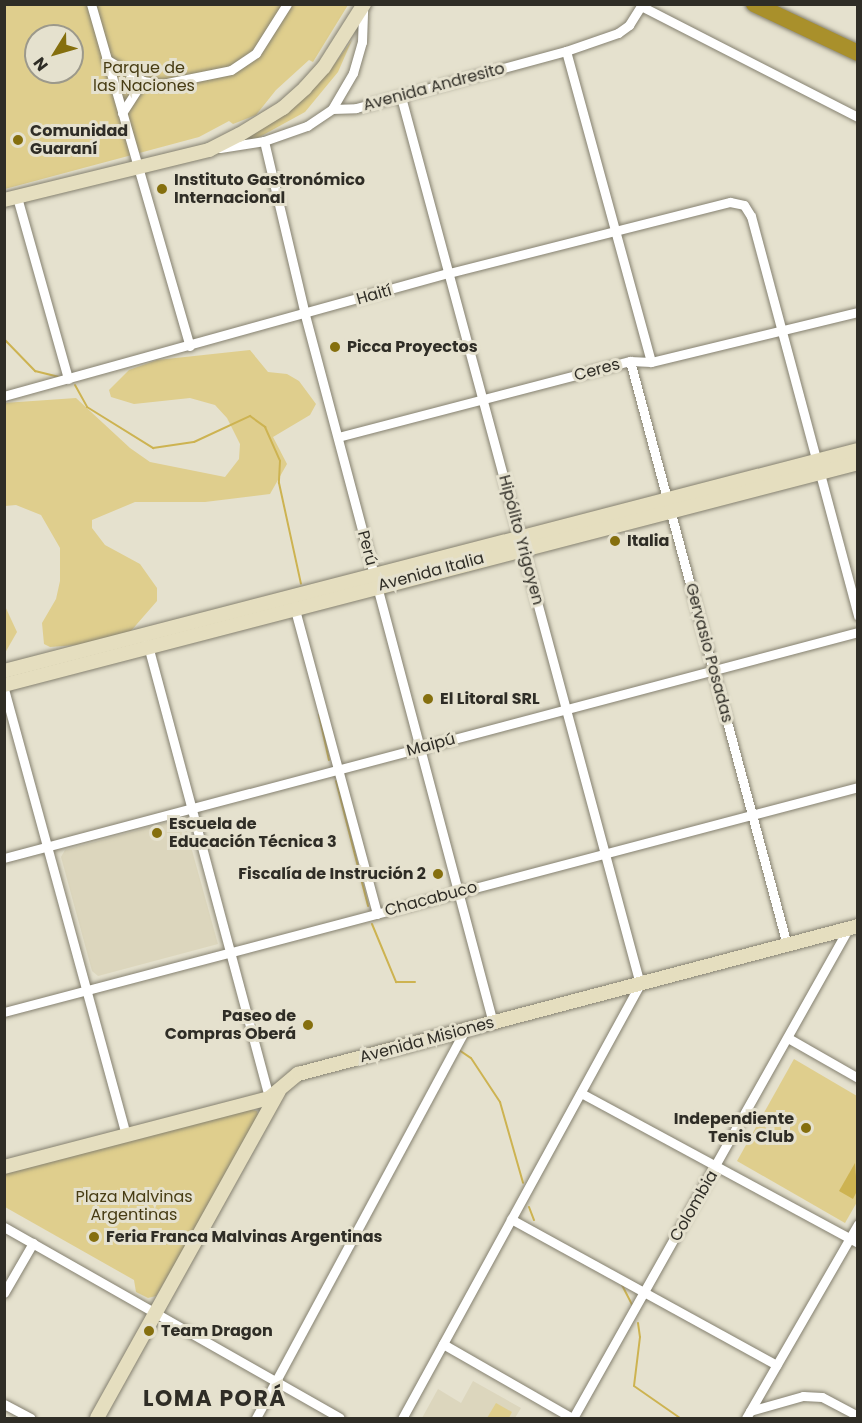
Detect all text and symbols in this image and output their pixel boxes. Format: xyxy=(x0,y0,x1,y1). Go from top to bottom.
north arrow xyxy=(24,24,84,84)
text: N xyxy=(28,52,54,76)
park label: Parque de las Naciones xyxy=(93,58,195,96)
street label: Avenida Andresito xyxy=(361,59,507,115)
place label: Comunidad Guaraní xyxy=(30,121,128,159)
marker: Comunidad Guaraní xyxy=(11,133,25,147)
place label: Instituto Gastronómico Internacional xyxy=(174,170,365,208)
marker: Instituto Gastronómico Internacional xyxy=(155,182,169,196)
street label: Haití xyxy=(354,281,394,309)
place label: Picca Proyectos xyxy=(347,337,478,357)
marker: Picca Proyectos xyxy=(328,340,342,354)
street label: Ceres xyxy=(572,355,622,385)
street label: Hipólito Yrigoyen xyxy=(494,473,548,607)
street label: Perú xyxy=(353,528,381,568)
place label: Italia xyxy=(627,531,669,551)
marker: Italia xyxy=(608,534,622,548)
street label: Avenida Italia xyxy=(376,549,486,595)
street label: Gervasio Posadas xyxy=(681,581,737,725)
place label: El Litoral SRL xyxy=(440,689,540,709)
marker: El Litoral SRL xyxy=(421,692,435,706)
street label: Maipú xyxy=(405,729,457,761)
place label: Escuela de Educación Técnica 3 xyxy=(169,814,337,852)
marker: Escuela de Educación Técnica 3 xyxy=(150,826,164,840)
place label: Fiscalía de Instrución 2 xyxy=(238,864,426,884)
marker: Fiscalía de Instrución 2 xyxy=(431,867,445,881)
street label: Chacabuco xyxy=(383,877,479,921)
place label: Paseo de Compras Oberá xyxy=(165,1006,296,1044)
street label: Avenida Misiones xyxy=(358,1013,496,1067)
marker: Paseo de Compras Oberá xyxy=(301,1018,315,1032)
place label: Independiente Tenis Club xyxy=(674,1109,794,1147)
marker: Independiente Tenis Club xyxy=(799,1121,813,1135)
street label: Colombia xyxy=(666,1167,722,1245)
park label: Plaza Malvinas Argentinas xyxy=(75,1187,193,1225)
place label: Feria Franca Malvinas Argentinas xyxy=(106,1227,383,1247)
marker: Feria Franca Malvinas Argentinas xyxy=(87,1230,101,1244)
place label: Team Dragon xyxy=(161,1321,273,1341)
marker: Team Dragon xyxy=(142,1324,156,1338)
district label: LOMA PORÁ xyxy=(143,1386,287,1412)

